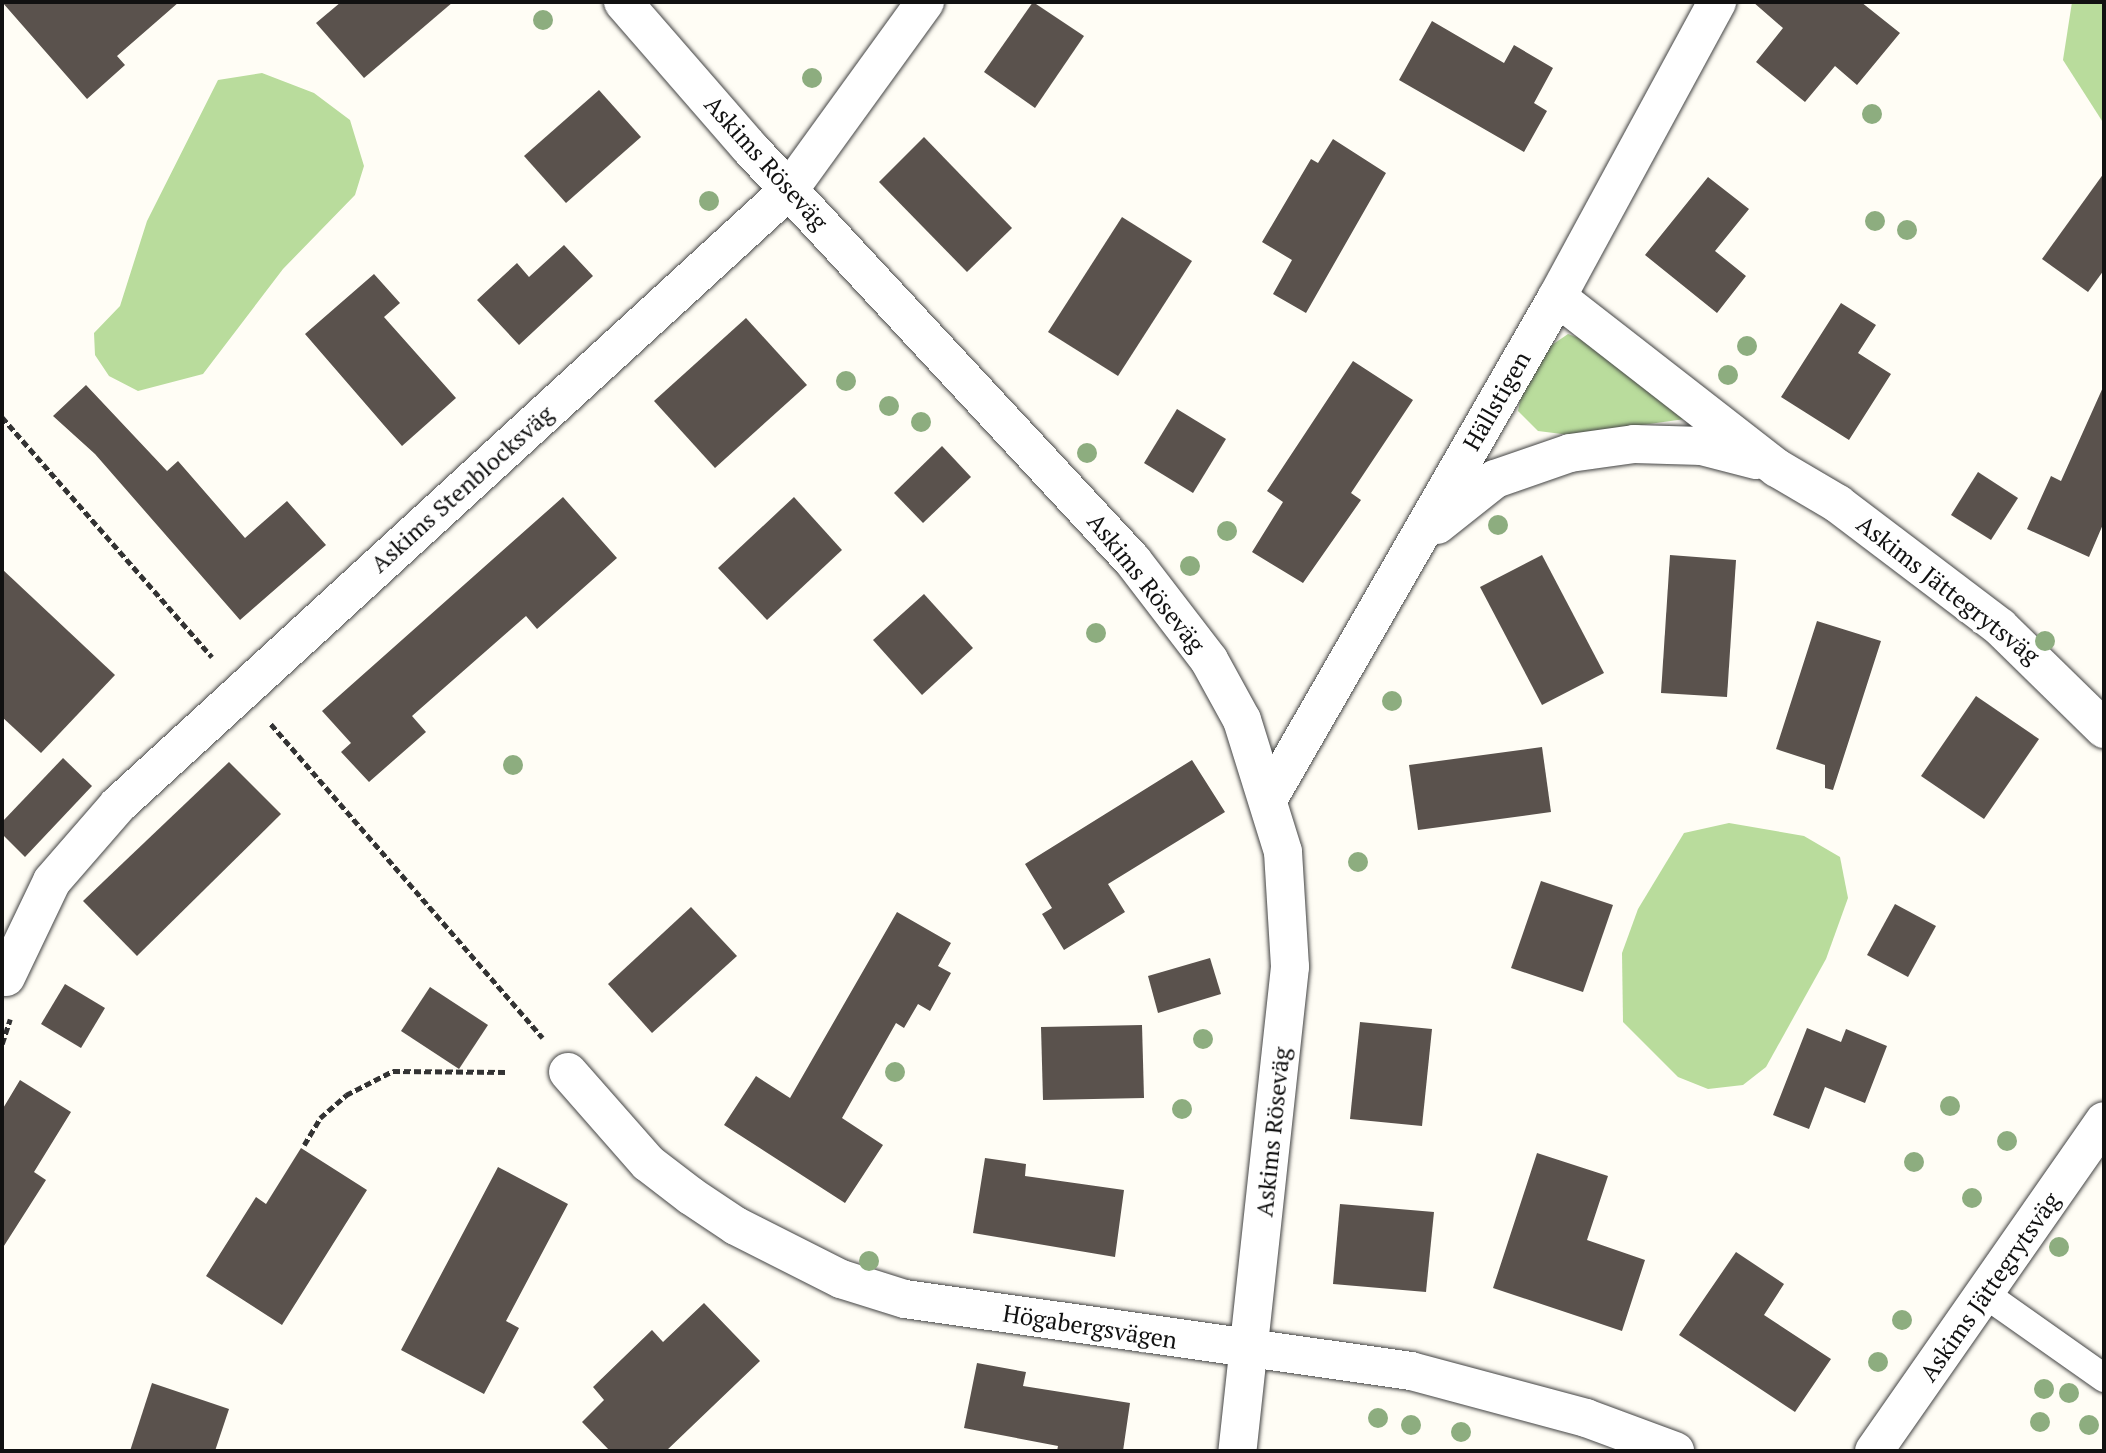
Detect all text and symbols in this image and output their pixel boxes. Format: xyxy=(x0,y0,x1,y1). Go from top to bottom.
street label: Askims Röseväg xyxy=(698,90,834,236)
street label: Hällstigen xyxy=(1457,346,1537,456)
street label: Askims Stenblocksväg xyxy=(365,399,559,579)
street label: Askims Röseväg xyxy=(1081,508,1211,658)
street label: Askims Jättegrytsväg xyxy=(1851,510,2045,670)
street label: Askims Röseväg xyxy=(1250,1046,1296,1218)
street label: Askims Jättegrytsväg xyxy=(1914,1187,2066,1387)
street label: Högabergsvägen xyxy=(1001,1299,1179,1355)

